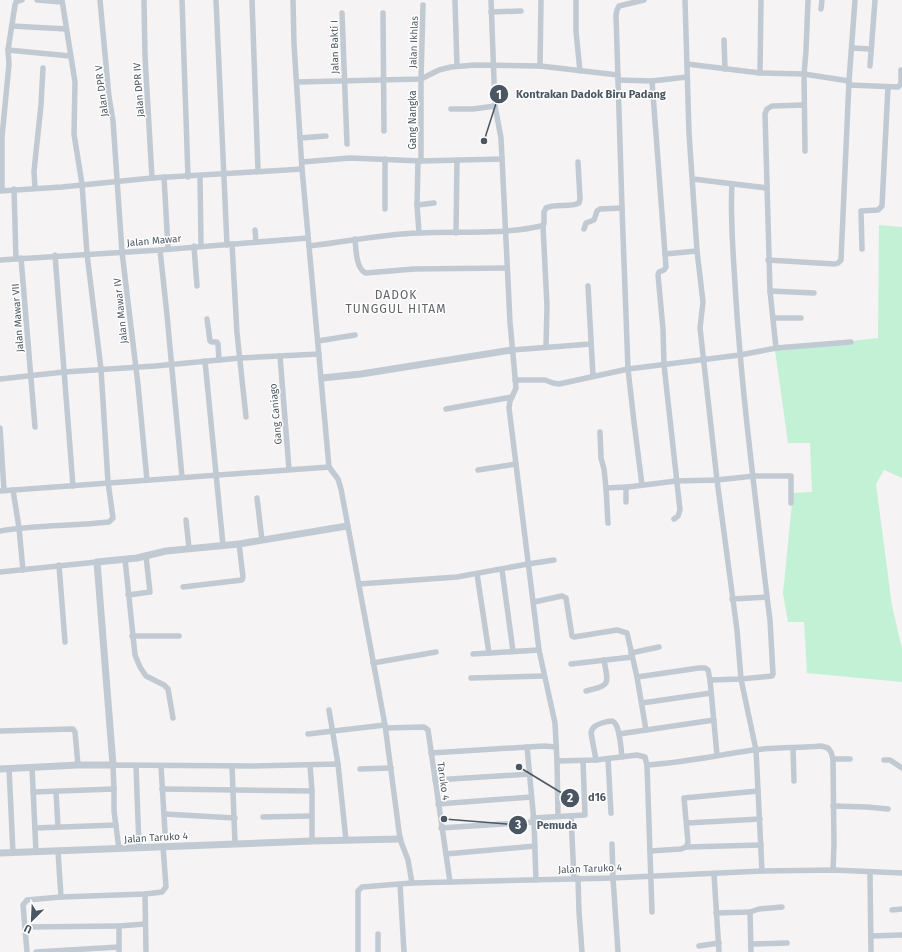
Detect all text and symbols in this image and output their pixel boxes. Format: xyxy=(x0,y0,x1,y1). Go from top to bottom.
street label: Jalan Ikhlas xyxy=(407,15,421,68)
street label: Jalan Bakti I xyxy=(329,20,341,74)
street label: Jalan DPR IV xyxy=(131,62,147,118)
street label: Jalan DPR V xyxy=(93,64,111,117)
callout: Kontrakan Dadok Biru Padang xyxy=(489,83,674,106)
text: 1 xyxy=(496,88,502,102)
text: Kontrakan Dadok Biru Padang xyxy=(516,88,667,101)
street label: Gang Nangka xyxy=(407,90,419,150)
street label: Jalan Mawar xyxy=(126,233,182,249)
street label: Jalan Mawar IV xyxy=(112,277,130,344)
street label: Jalan Mawar VII xyxy=(10,283,26,353)
district label: DADOK TUNGGUL HITAM xyxy=(345,288,447,316)
street label: Gang Caniago xyxy=(267,383,285,445)
street label: Taruko 4 xyxy=(434,761,452,802)
callout: d16 xyxy=(560,786,614,809)
text: 2 xyxy=(567,791,573,805)
text: d16 xyxy=(588,791,606,804)
callout: Pemuda xyxy=(508,813,585,836)
text: 3 xyxy=(514,818,521,832)
text: Pemuda xyxy=(537,819,577,832)
street label: Jalan Taruko 4 xyxy=(124,830,189,846)
street label: Jalan Taruko 4 xyxy=(558,862,623,876)
north arrow xyxy=(12,900,52,940)
text: U xyxy=(22,921,34,936)

